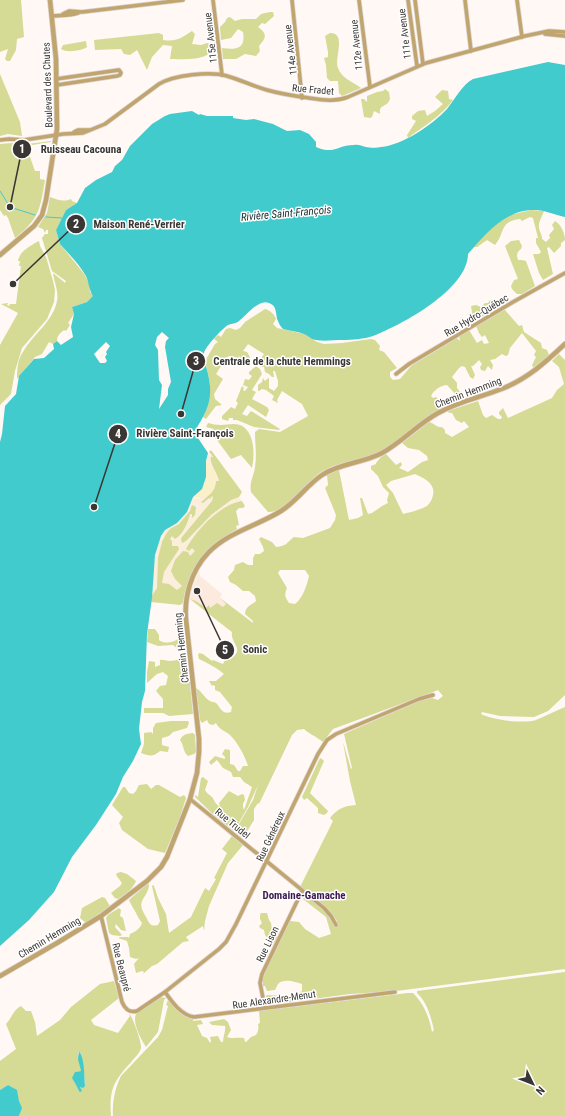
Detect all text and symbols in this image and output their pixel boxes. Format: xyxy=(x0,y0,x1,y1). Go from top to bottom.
street label: 111e Avenue xyxy=(396,8,413,60)
street label: 115e Avenue xyxy=(202,12,219,64)
street label: 112e Avenue xyxy=(348,19,365,71)
street label: 114e Avenue xyxy=(282,24,299,76)
street label: Boulevard des Chutes xyxy=(40,42,54,128)
street label: Rue Fradet xyxy=(292,82,334,97)
callout: Ruisseau Cacouna xyxy=(12,138,129,161)
text: 1 xyxy=(19,142,25,156)
text: Ruisseau Cacouna xyxy=(41,143,121,156)
water label: Rivière Saint-François xyxy=(240,203,332,224)
callout: Maison René-Verrier xyxy=(66,213,193,236)
text: 2 xyxy=(73,217,79,231)
text: Maison René-Verrier xyxy=(93,218,185,231)
street label: Rue Hydro-Québec xyxy=(442,292,511,339)
callout: Centrale de la chute Hemmings xyxy=(186,349,359,372)
text: 3 xyxy=(193,354,199,368)
text: Centrale de la chute Hemmings xyxy=(213,355,351,368)
street label: Chemin Hemming xyxy=(433,375,503,410)
callout: Rivière Saint-François xyxy=(108,422,242,445)
text: 4 xyxy=(115,427,121,441)
text: Rivière Saint-François xyxy=(136,427,234,440)
street label: Chemin Hemming xyxy=(172,612,191,683)
callout: Sonic xyxy=(215,638,276,661)
text: 5 xyxy=(222,643,228,657)
text: Sonic xyxy=(243,643,267,656)
street label: Rue Trudel xyxy=(213,806,252,841)
street label: Rue Généreux xyxy=(254,809,287,863)
district label: Domaine-Gamache xyxy=(262,889,346,902)
street label: Chemin Hemming xyxy=(16,915,82,960)
street label: Rue Lison xyxy=(254,924,281,964)
street label: Rue Beaupré xyxy=(110,942,133,993)
street label: Rue Alexandre-Menut xyxy=(232,988,316,1011)
north arrow xyxy=(513,1064,553,1104)
text: N xyxy=(533,1084,547,1098)

